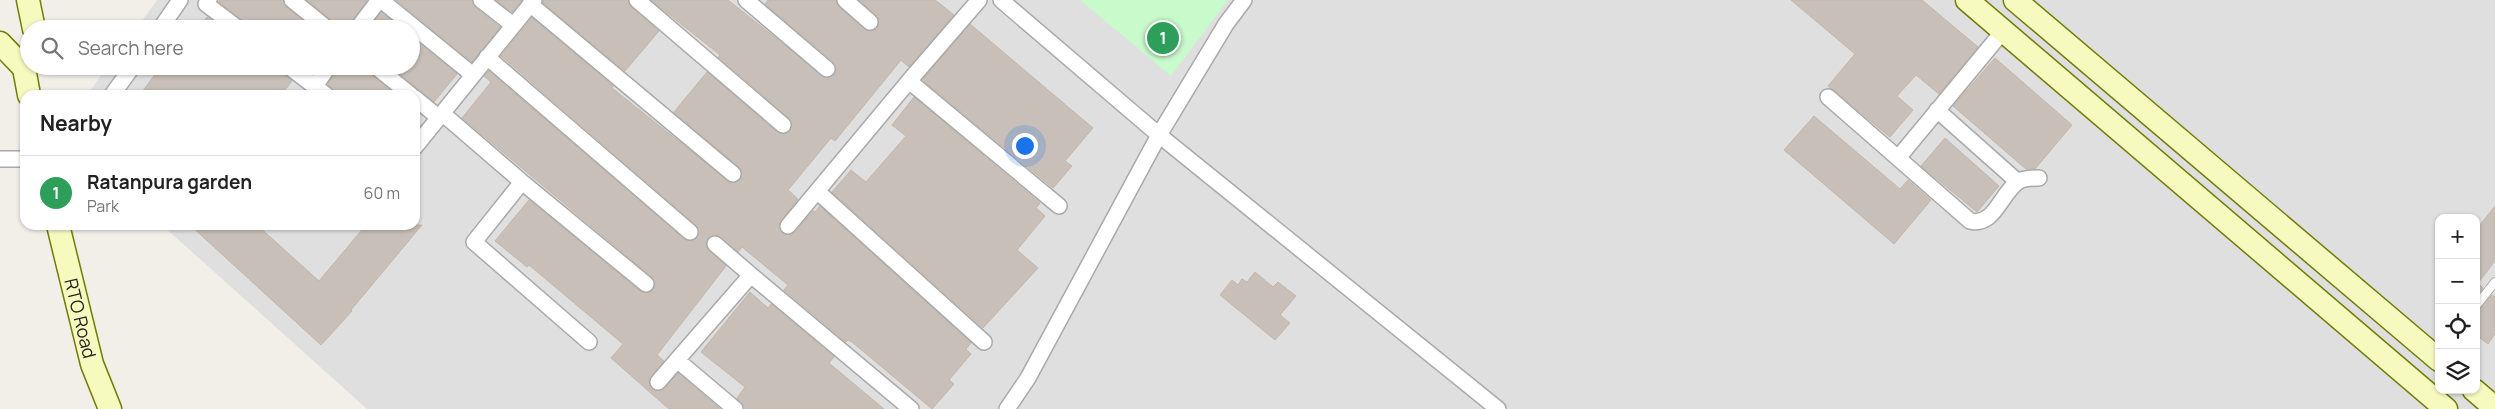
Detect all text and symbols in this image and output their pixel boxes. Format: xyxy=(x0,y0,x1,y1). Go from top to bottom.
pin: 1 xyxy=(1147,19,1179,57)
search box xyxy=(20,20,420,75)
icon: search xyxy=(38,34,66,62)
text: Search here xyxy=(78,35,184,61)
text: Nearby xyxy=(40,109,112,137)
your location xyxy=(1012,133,1038,159)
text: Ratanpura garden xyxy=(87,169,252,195)
text: 1 xyxy=(52,182,60,204)
text: 60 m xyxy=(364,182,400,204)
text: Park xyxy=(87,195,119,217)
map controls xyxy=(2435,214,2480,394)
button: + xyxy=(2435,214,2480,259)
button: − xyxy=(2435,259,2480,304)
street label: RTO Road xyxy=(59,276,102,361)
button: locate xyxy=(2435,304,2480,349)
button: layers xyxy=(2435,349,2480,394)

